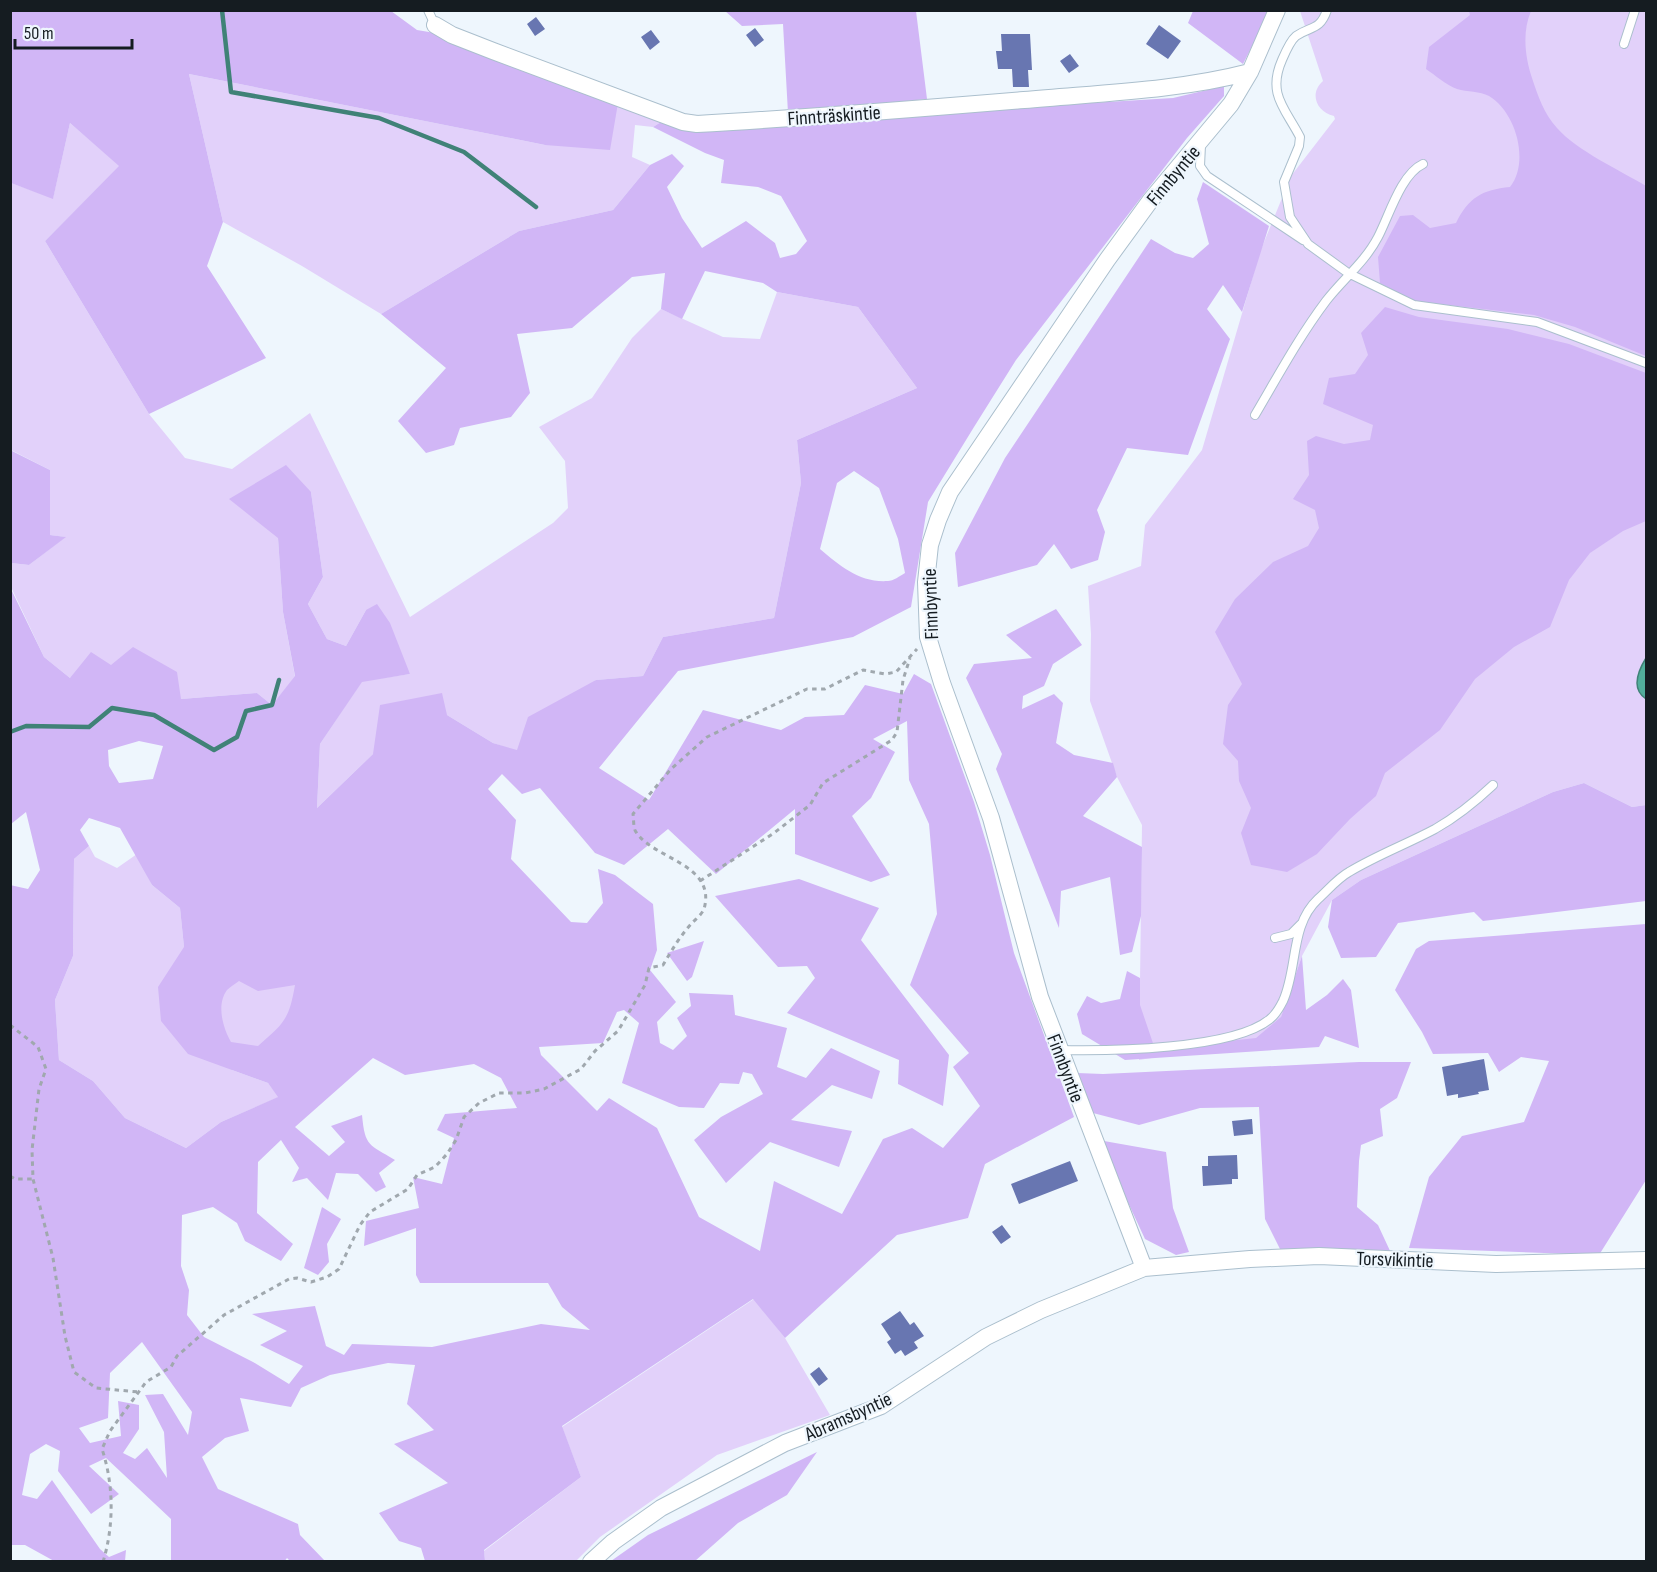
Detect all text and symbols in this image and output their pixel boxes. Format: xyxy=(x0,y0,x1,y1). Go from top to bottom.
scale bar xyxy=(15,12,132,50)
text: 50 m xyxy=(24,23,54,44)
street label: Finnträskintie xyxy=(787,101,881,131)
street label: Finnbyntie xyxy=(1142,141,1206,211)
street label: Finnbyntie xyxy=(918,568,944,640)
street label: Finnbyntie xyxy=(1041,1031,1089,1106)
street label: Torsvikintie xyxy=(1356,1247,1434,1273)
street label: Abramsbyntie xyxy=(800,1387,896,1447)

